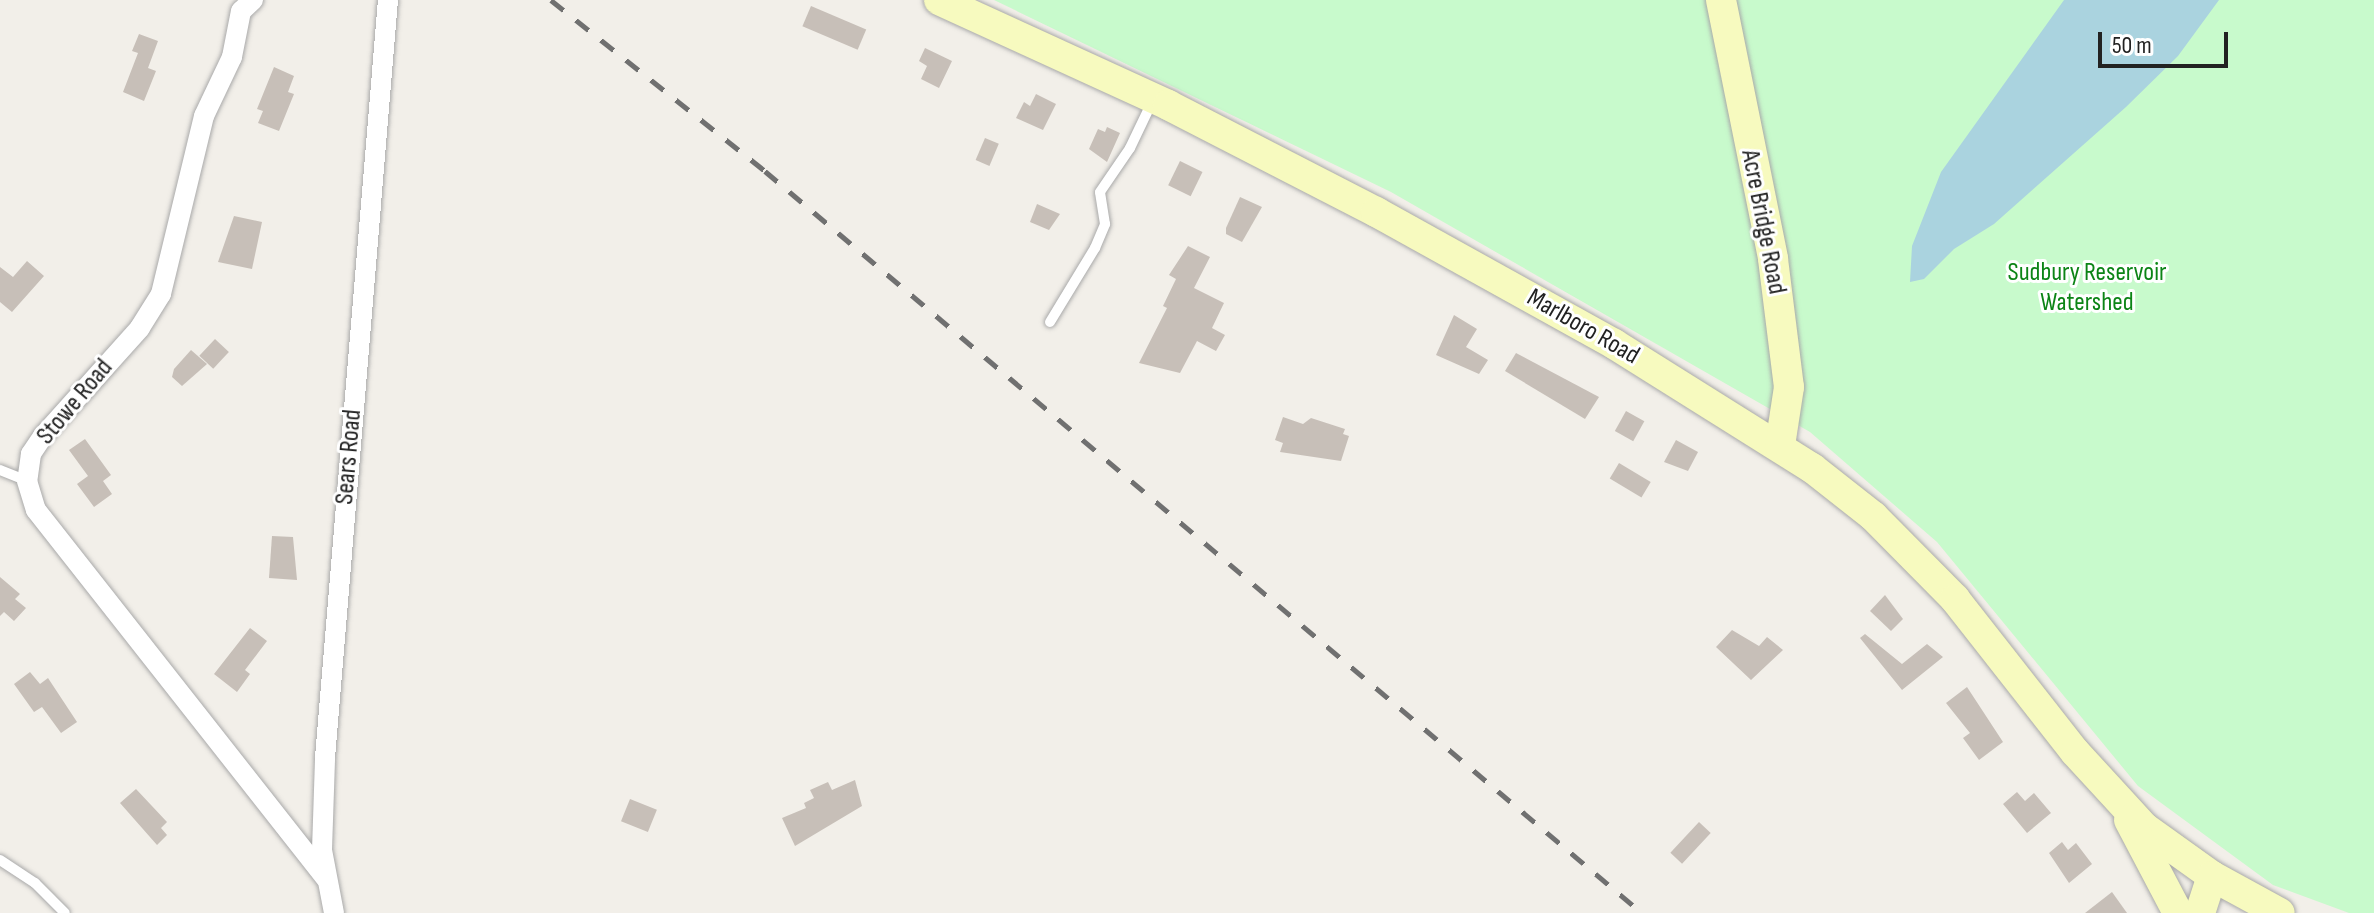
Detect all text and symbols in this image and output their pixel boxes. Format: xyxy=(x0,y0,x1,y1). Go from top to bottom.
scale bar xyxy=(2102,16,2232,66)
text: 50 m xyxy=(2112,31,2152,60)
street label: Acre Bridge Road xyxy=(1734,147,1792,297)
park label: Sudbury Reservoir Watershed xyxy=(2008,257,2166,318)
street label: Marlboro Road xyxy=(1521,282,1645,372)
street label: Stowe Road xyxy=(30,353,120,451)
street label: Sears Road xyxy=(329,408,369,506)

